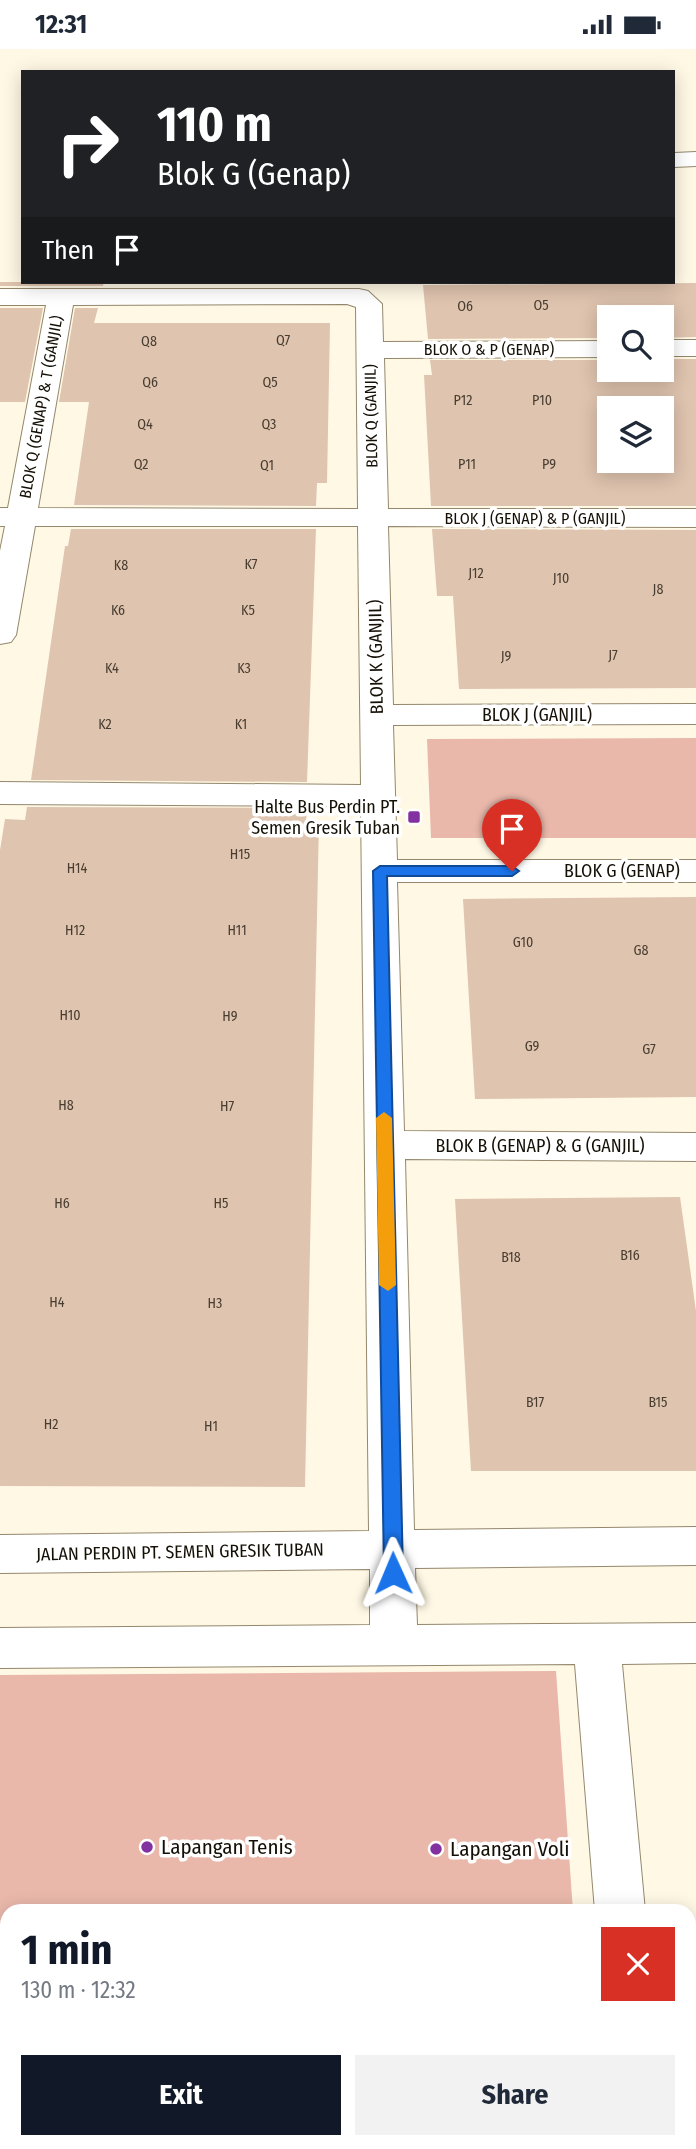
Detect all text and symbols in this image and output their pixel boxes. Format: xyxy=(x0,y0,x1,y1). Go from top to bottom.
text: 12:31 xyxy=(35,9,87,40)
text: 110 m xyxy=(157,95,272,154)
icon: right xyxy=(42,98,133,189)
text: Blok G (Genap) xyxy=(157,155,351,193)
icon: arrive xyxy=(108,231,146,269)
text: Then xyxy=(42,235,94,266)
house number: O5 xyxy=(533,297,549,314)
house number: O6 xyxy=(457,298,473,315)
map controls xyxy=(597,305,674,473)
button: search xyxy=(597,305,674,382)
street label: BLOK Q (GENAP) & T (GANJIL) xyxy=(16,314,67,500)
house number: Q7 xyxy=(276,332,290,349)
house number: Q8 xyxy=(141,333,157,350)
street label: BLOK O & P (GENAP) xyxy=(424,340,554,359)
street label: BLOK Q (GANJIL) xyxy=(361,364,381,468)
house number: Q6 xyxy=(142,374,158,391)
house number: Q5 xyxy=(262,374,278,391)
house number: P12 xyxy=(454,392,472,409)
house number: P10 xyxy=(532,392,552,409)
button: layers xyxy=(597,396,674,473)
house number: Q4 xyxy=(137,416,153,433)
house number: Q3 xyxy=(262,416,276,433)
house number: Q2 xyxy=(134,456,148,473)
house number: P11 xyxy=(458,456,476,473)
house number: P9 xyxy=(542,456,556,473)
house number: Q1 xyxy=(260,457,274,474)
street label: BLOK J (GENAP) & P (GANJIL) xyxy=(445,509,626,528)
house number: K7 xyxy=(244,556,258,573)
house number: K8 xyxy=(114,557,128,574)
house number: J12 xyxy=(468,565,484,582)
house number: J10 xyxy=(553,570,569,587)
house number: J8 xyxy=(653,581,663,598)
street label: BLOK K (GANJIL) xyxy=(364,599,388,715)
house number: K6 xyxy=(111,602,125,619)
house number: K5 xyxy=(241,602,255,619)
house number: J7 xyxy=(608,647,618,664)
house number: J9 xyxy=(501,648,512,665)
house number: K4 xyxy=(105,660,119,677)
house number: K3 xyxy=(237,660,251,677)
street label: BLOK J (GANJIL) xyxy=(482,704,592,726)
house number: K2 xyxy=(98,716,112,733)
house number: K1 xyxy=(235,716,247,733)
place label: Halte Bus Perdin PT. Semen Gresik Tuban xyxy=(251,796,400,839)
pin xyxy=(482,799,542,871)
marker: Halte Bus Perdin PT. Semen Gresik Tuban xyxy=(406,809,422,825)
icon: arrive xyxy=(493,810,531,848)
house number: H15 xyxy=(230,846,250,863)
house number: H14 xyxy=(67,860,88,877)
street label: BLOK G (GENAP) xyxy=(564,860,680,882)
house number: H12 xyxy=(65,922,85,939)
house number: H11 xyxy=(227,922,247,939)
house number: G10 xyxy=(513,934,533,951)
house number: G8 xyxy=(633,942,649,959)
house number: H10 xyxy=(59,1007,81,1024)
house number: H9 xyxy=(222,1008,238,1025)
house number: G9 xyxy=(525,1038,540,1055)
house number: G7 xyxy=(642,1041,656,1058)
house number: H8 xyxy=(58,1097,74,1114)
house number: H7 xyxy=(220,1098,234,1115)
street label: BLOK B (GENAP) & G (GANJIL) xyxy=(435,1135,645,1157)
house number: H6 xyxy=(54,1195,70,1212)
house number: H5 xyxy=(214,1195,228,1212)
house number: B16 xyxy=(620,1247,640,1264)
house number: B18 xyxy=(501,1249,521,1266)
house number: H4 xyxy=(49,1294,65,1311)
house number: H3 xyxy=(208,1295,222,1312)
house number: B17 xyxy=(526,1394,544,1411)
house number: B15 xyxy=(649,1394,667,1411)
house number: H2 xyxy=(44,1416,58,1433)
house number: H1 xyxy=(204,1418,218,1435)
position arrow xyxy=(356,1536,430,1610)
street label: JALAN PERDIN PT. SEMEN GRESIK TUBAN xyxy=(36,1538,324,1566)
place label: Lapangan Tenis xyxy=(161,1834,293,1860)
place label: Lapangan Voli xyxy=(450,1836,570,1862)
marker: Lapangan Tenis xyxy=(139,1839,155,1855)
marker: Lapangan Voli xyxy=(428,1841,444,1857)
text: 1 min xyxy=(21,1925,112,1975)
button: close xyxy=(601,1927,675,2001)
text: 130 m · 12:32 xyxy=(21,1976,136,2004)
button: Exit xyxy=(21,2055,341,2135)
button: Share xyxy=(355,2055,675,2135)

